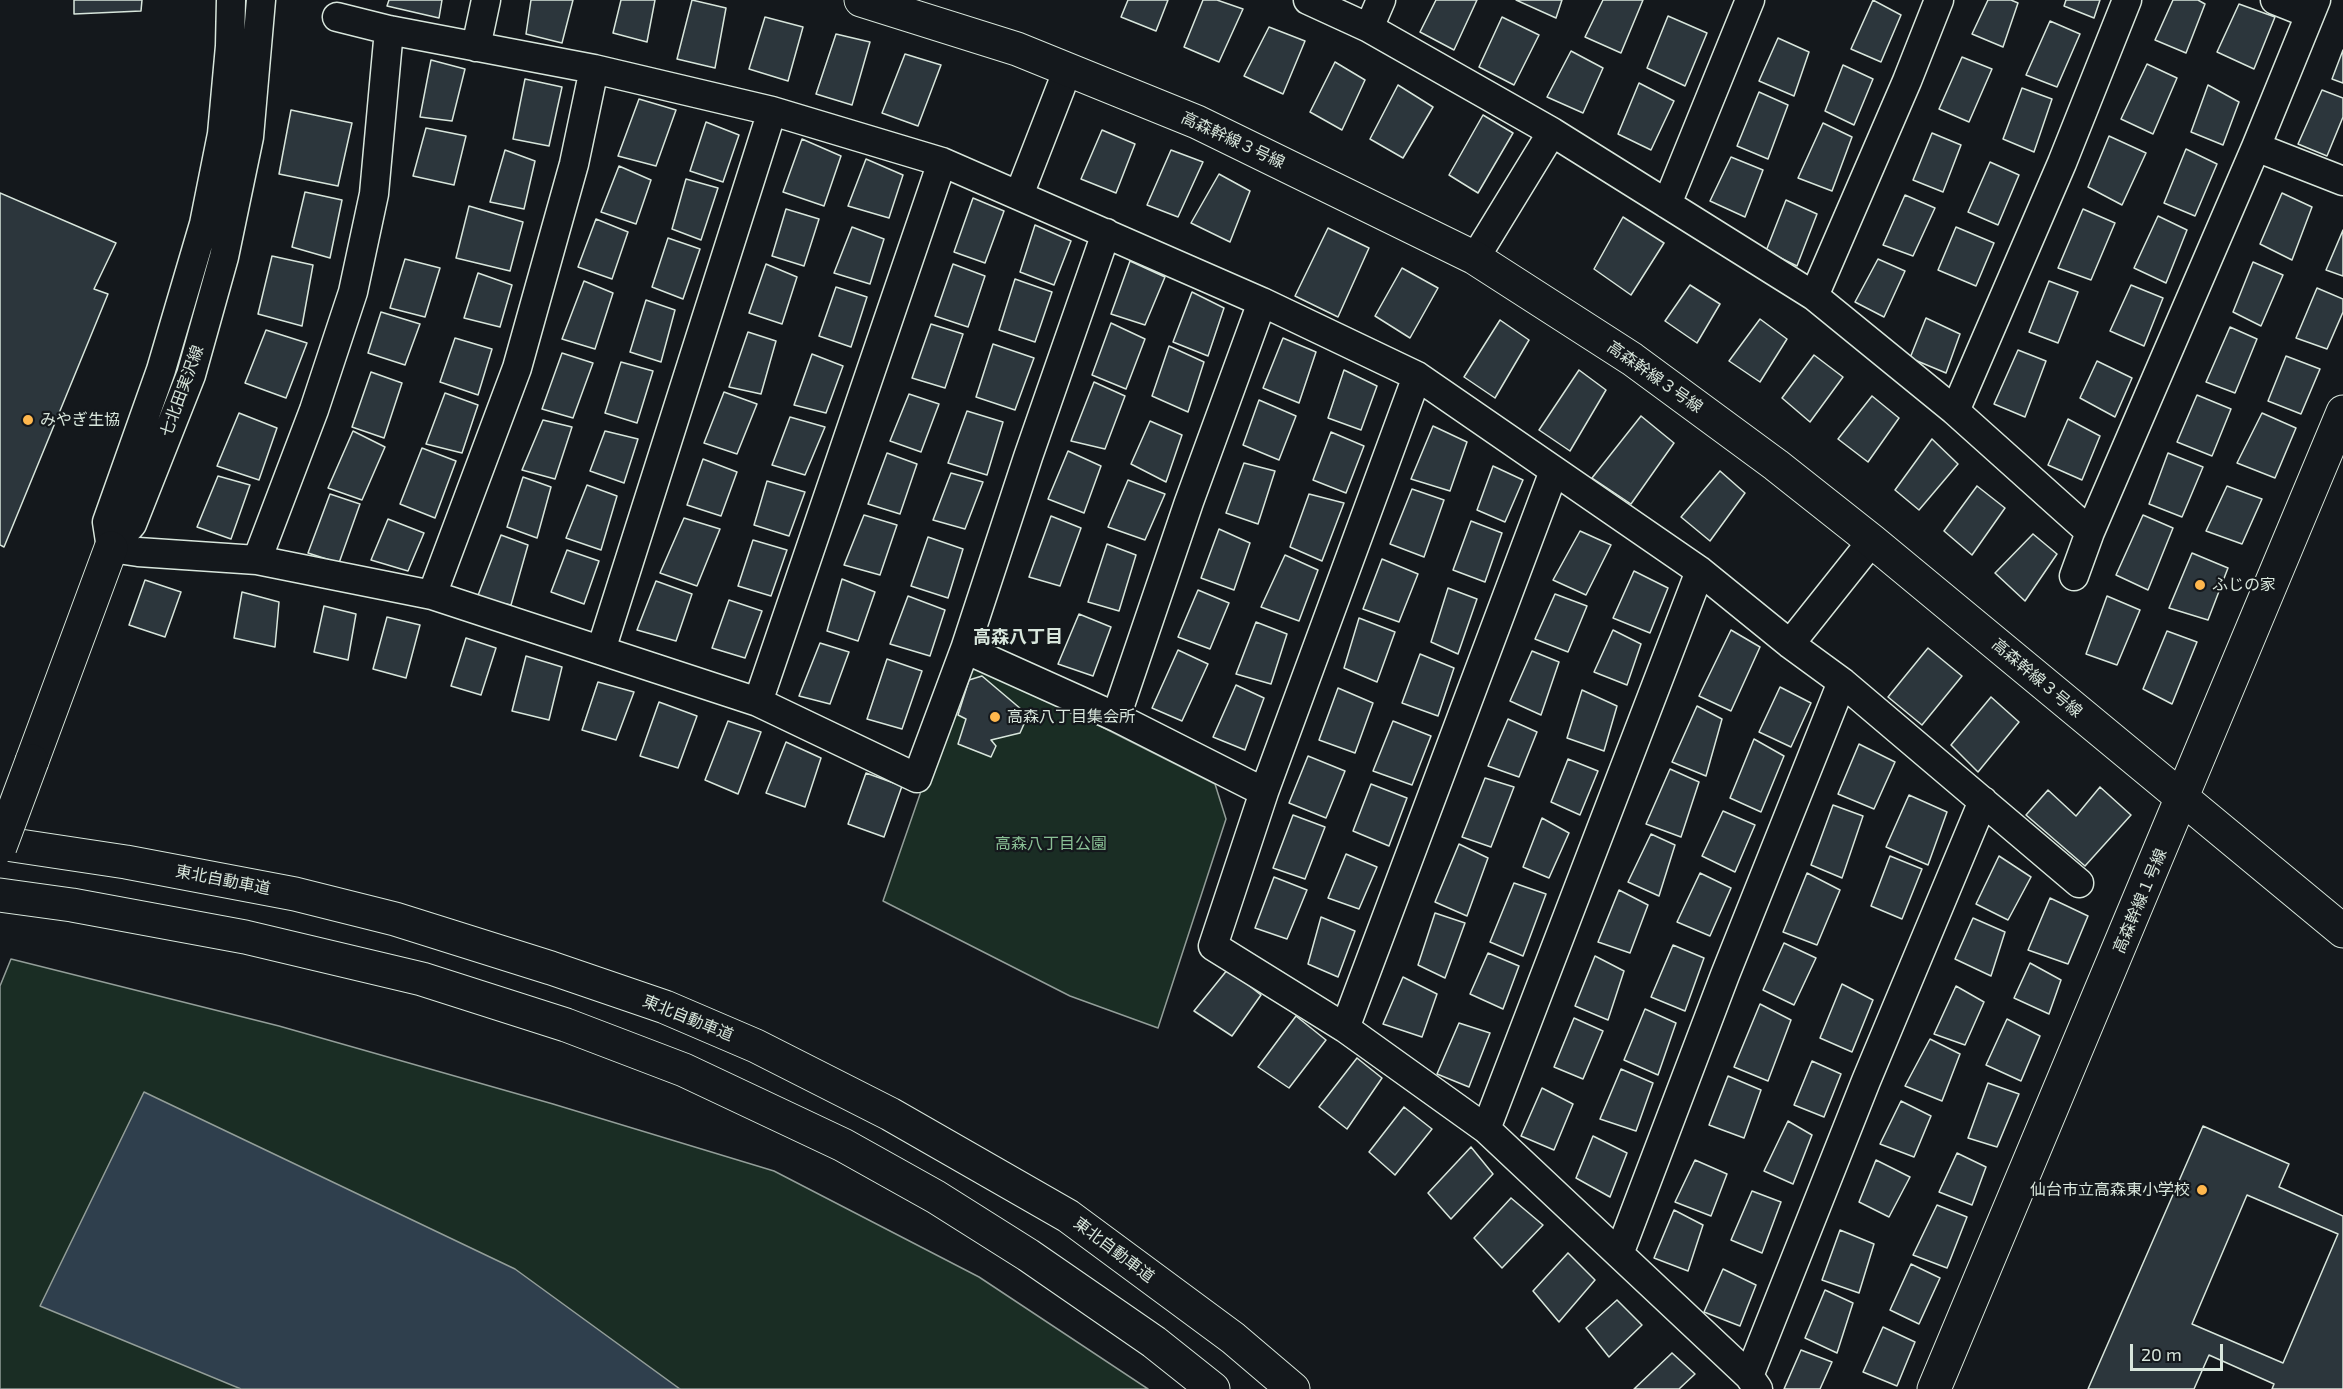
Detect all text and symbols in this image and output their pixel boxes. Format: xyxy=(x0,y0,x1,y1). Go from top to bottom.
street label: 高森幹線３号線 xyxy=(1178,108,1288,172)
street label: 高森幹線３号線 xyxy=(1604,337,1706,417)
street label: 七北田実沢線 xyxy=(157,343,207,439)
place label: みやぎ生協 xyxy=(40,410,120,430)
marker: みやぎ生協 xyxy=(21,413,35,427)
place label: ふじの家 xyxy=(2212,575,2276,595)
marker: ふじの家 xyxy=(2193,578,2207,592)
district label: 高森八丁目 xyxy=(973,626,1063,648)
street label: 高森幹線３号線 xyxy=(1988,635,2086,721)
place label: 高森八丁目集会所 xyxy=(1007,707,1135,727)
marker: 高森八丁目集会所 xyxy=(988,710,1002,724)
park label: 高森八丁目公園 xyxy=(995,834,1107,854)
street label: 高森幹線１号線 xyxy=(2109,846,2171,956)
street label: 東北自動車道 xyxy=(174,861,272,899)
street label: 東北自動車道 xyxy=(640,991,736,1045)
place label: 仙台市立高森東小学校 xyxy=(2030,1180,2190,1200)
marker: 仙台市立高森東小学校 xyxy=(2195,1183,2209,1197)
street label: 東北自動車道 xyxy=(1070,1213,1158,1287)
scale bar xyxy=(2133,1332,2226,1370)
text: 20 m xyxy=(2141,1343,2182,1365)

